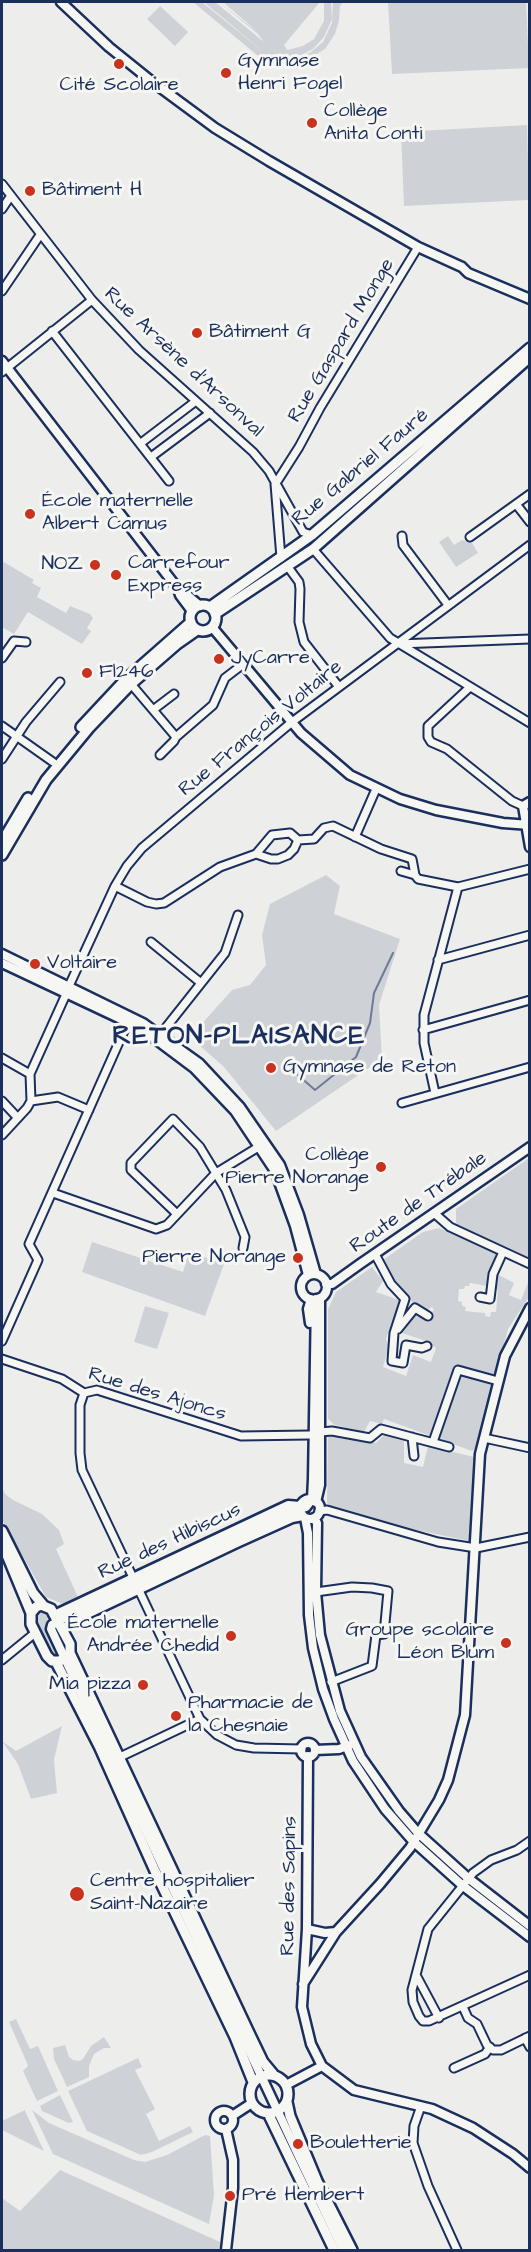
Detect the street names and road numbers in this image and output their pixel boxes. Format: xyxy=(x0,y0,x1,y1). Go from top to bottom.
street label: Rue Gaspard Monge xyxy=(284,255,400,427)
street label: Rue Arsène d'Arsonval xyxy=(98,283,268,443)
street label: Rue Gabriel Fauré xyxy=(288,404,434,532)
street label: Rue François Voltaire xyxy=(174,656,348,802)
street label: Route de Trébale xyxy=(346,1147,492,1259)
street label: Rue des Ajoncs xyxy=(85,1363,229,1427)
street label: Rue des Hibiscus xyxy=(95,1498,245,1586)
street label: Rue des Sapins xyxy=(277,1816,303,1956)

